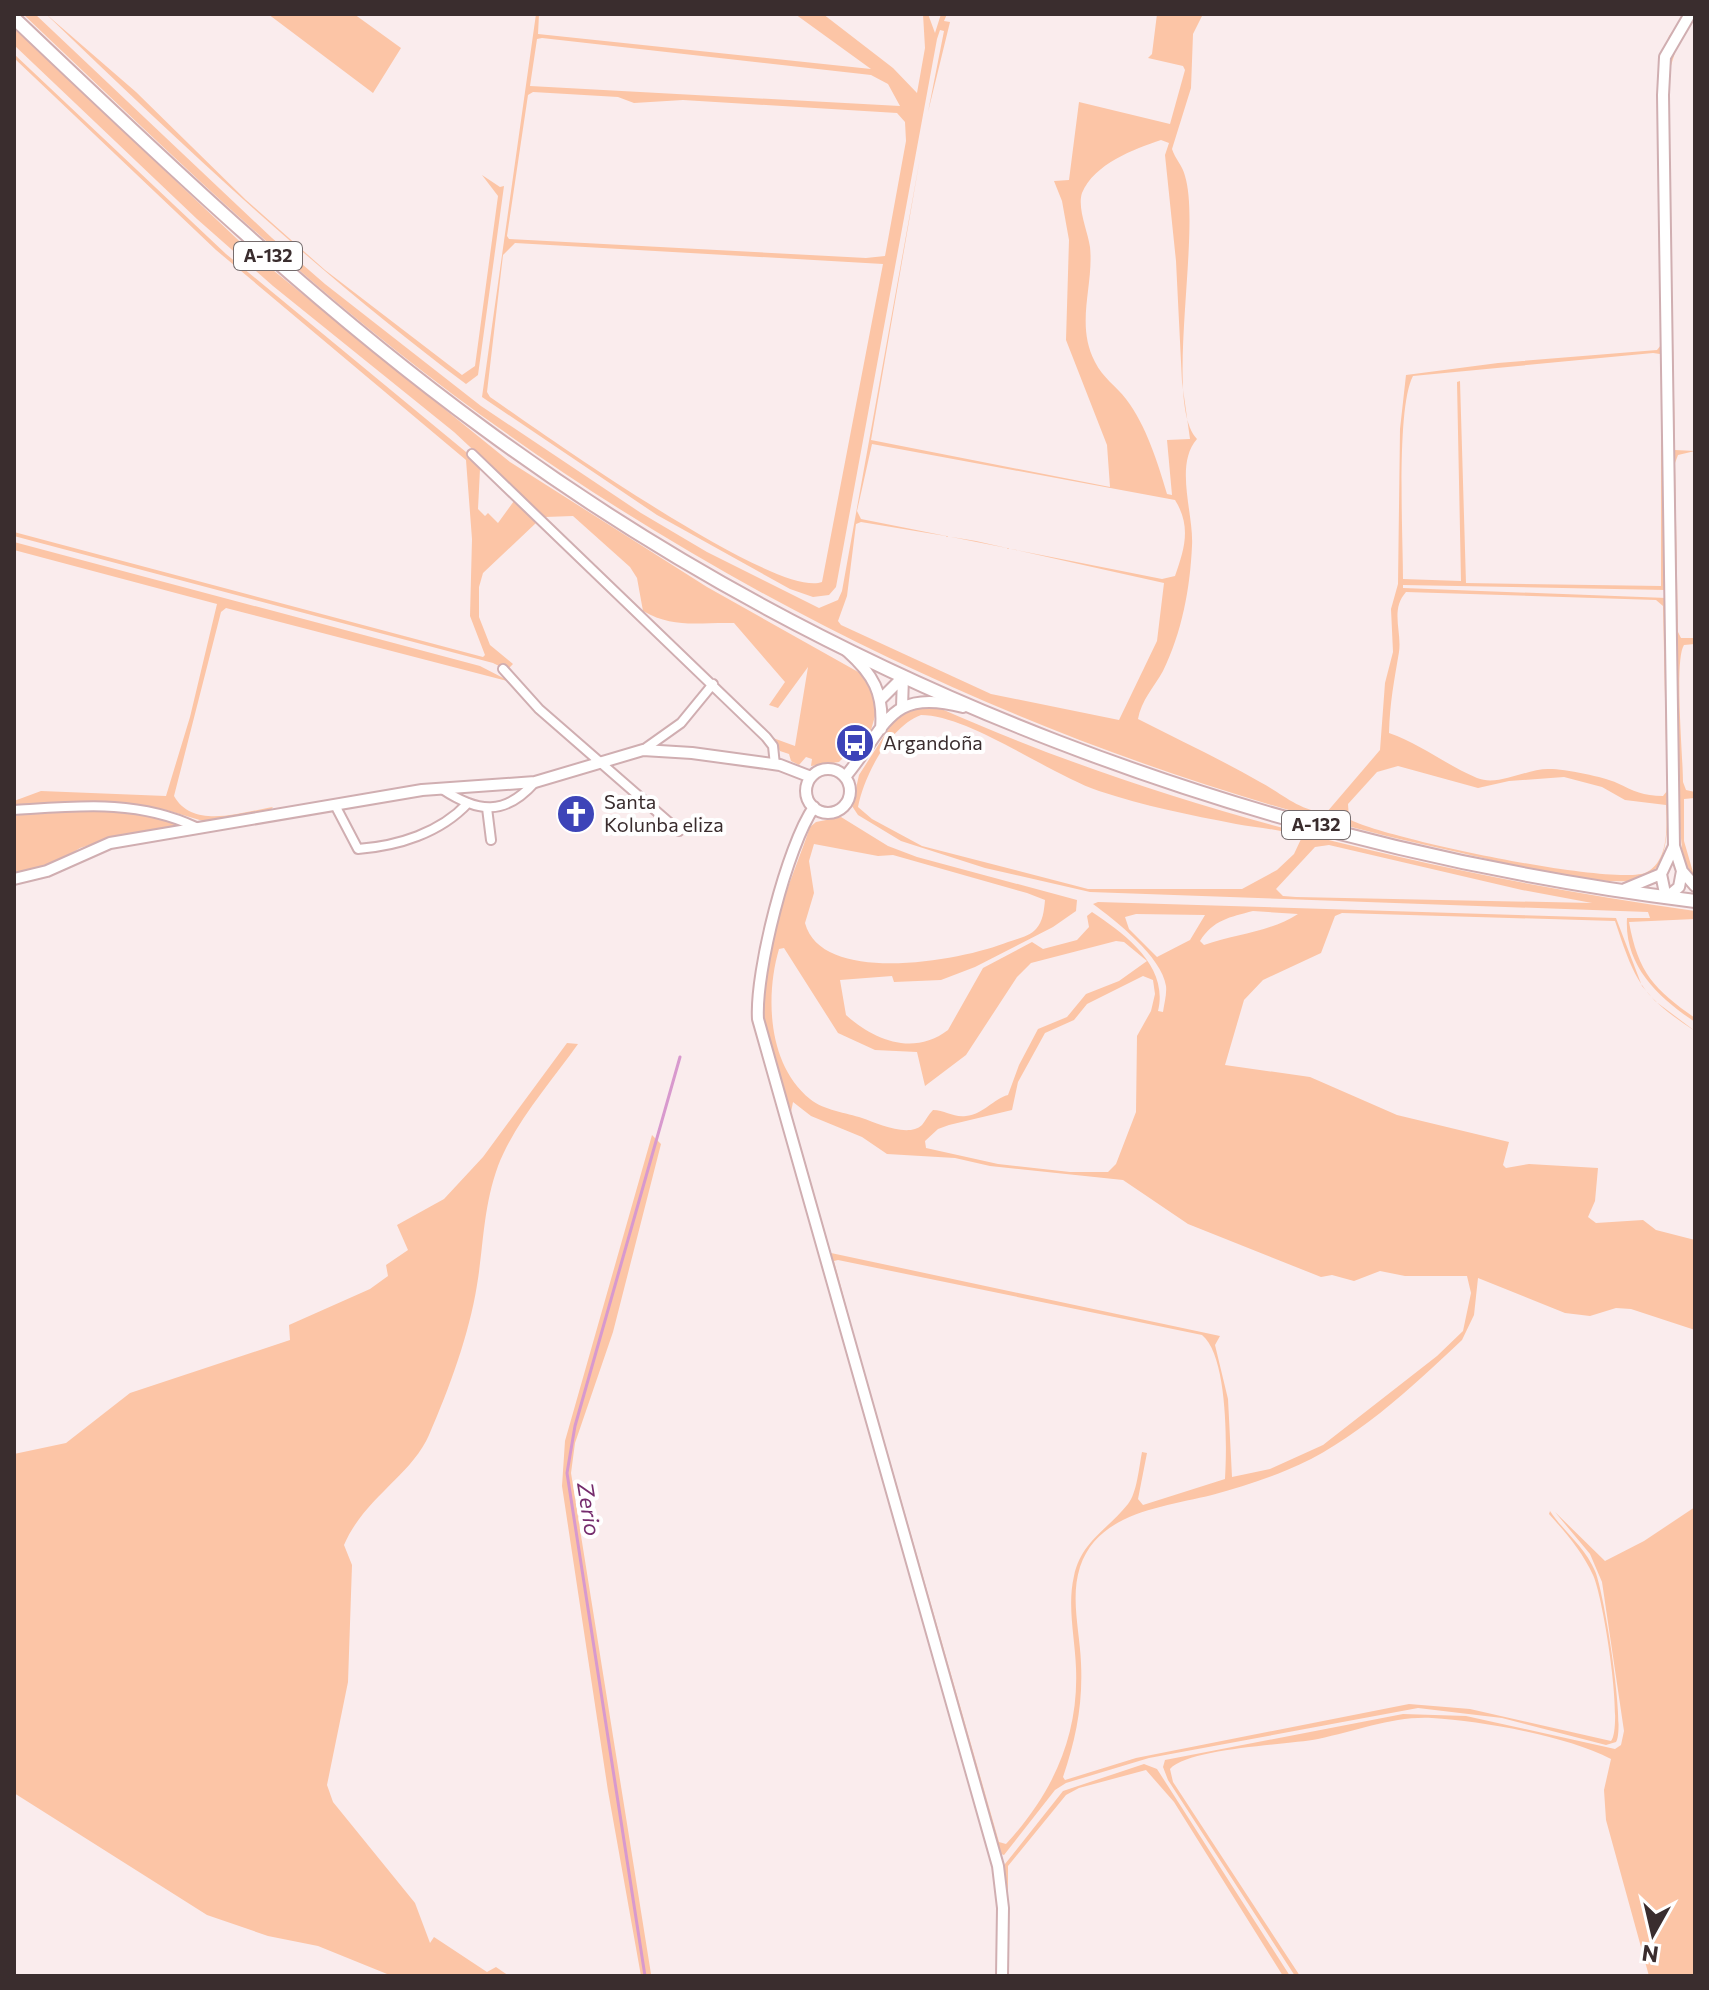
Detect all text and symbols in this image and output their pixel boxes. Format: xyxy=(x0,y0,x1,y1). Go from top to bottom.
road number: A-132 xyxy=(234,242,302,270)
bus stop icon: Argandoña xyxy=(834,722,876,764)
place label: Argandoña xyxy=(883,730,983,754)
place label: Santa Kolunba eliza xyxy=(604,789,724,836)
church icon: Santa Kolunba eliza xyxy=(555,793,597,835)
road number: A-132 xyxy=(1282,811,1350,839)
water label: Zerio xyxy=(572,1479,607,1538)
north arrow xyxy=(1613,1894,1693,1974)
text: N xyxy=(1640,1940,1660,1969)

